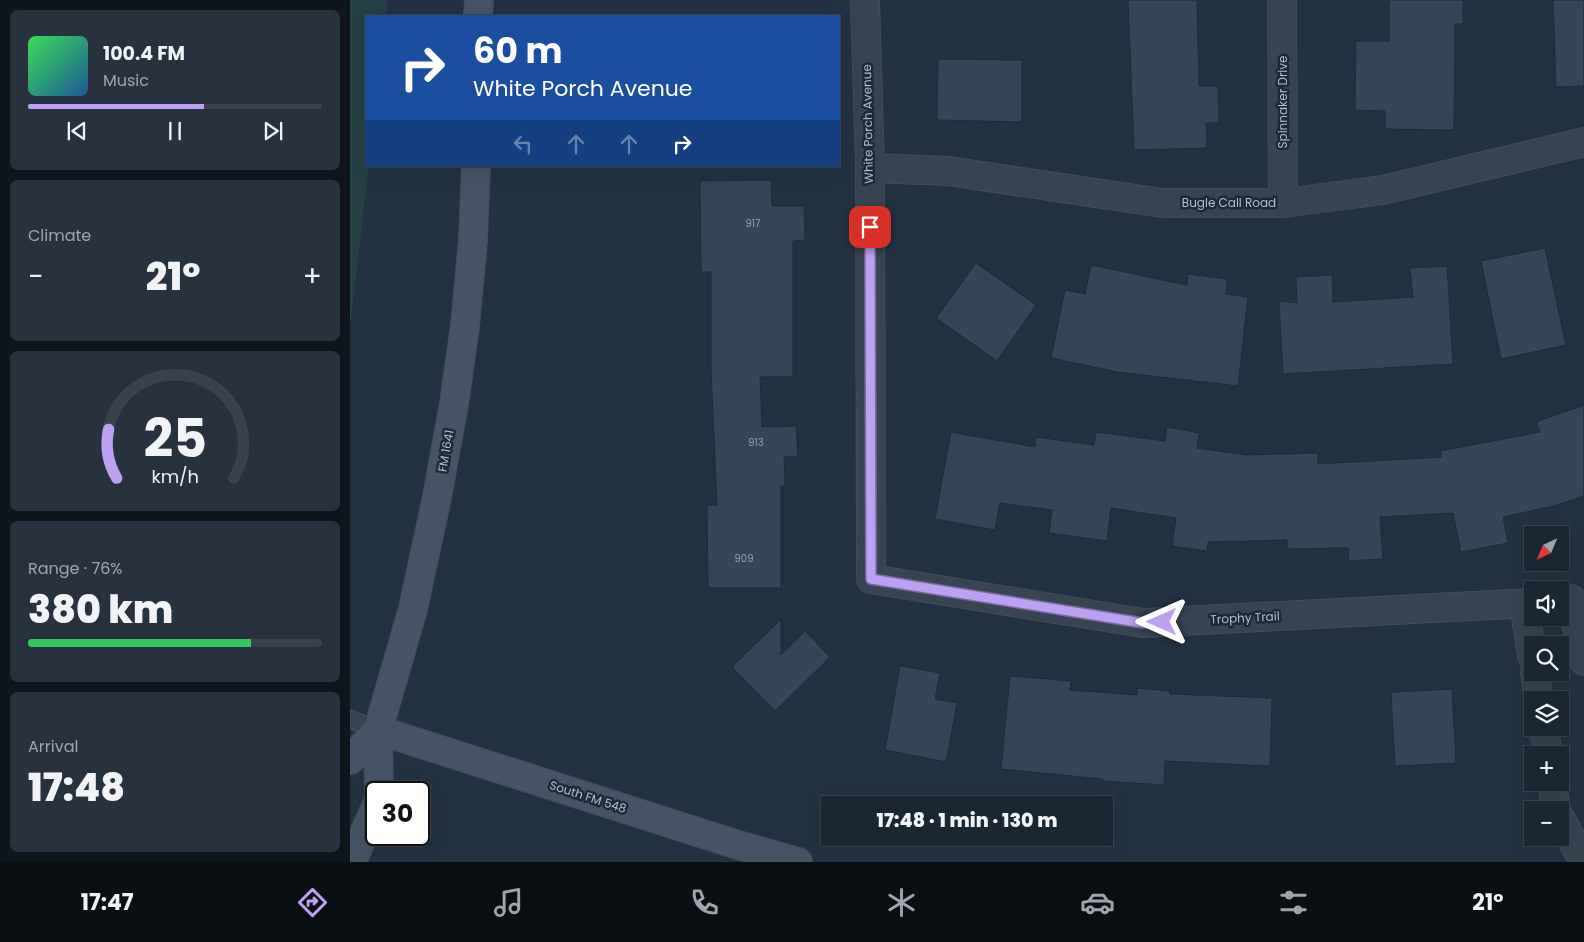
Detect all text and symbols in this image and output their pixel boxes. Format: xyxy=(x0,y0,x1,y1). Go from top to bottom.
text: 60 m xyxy=(473,26,563,75)
icon: right xyxy=(390,35,455,100)
text: 100.4 FM xyxy=(103,40,185,67)
street label: Spinnaker Drive xyxy=(1274,56,1291,148)
street label: White Porch Avenue xyxy=(858,64,877,184)
text: Music xyxy=(103,69,149,92)
text: White Porch Avenue xyxy=(473,73,692,104)
icon: previous xyxy=(63,117,91,145)
icon: pause xyxy=(161,117,189,145)
icon: next xyxy=(259,117,287,145)
icon: left xyxy=(509,130,537,158)
icon: ahead xyxy=(562,130,590,158)
icon: ahead xyxy=(615,130,643,158)
icon: right xyxy=(668,130,696,158)
street label: Bugle Call Road xyxy=(1182,194,1276,211)
pin xyxy=(849,206,891,248)
icon: arrive xyxy=(856,213,884,241)
house number: 917 xyxy=(746,216,761,231)
text: Climate xyxy=(28,224,91,247)
text: 21° xyxy=(146,250,200,303)
text: − xyxy=(28,257,43,296)
text: + xyxy=(303,257,322,296)
text: 25 xyxy=(143,402,207,475)
street label: FM 1641 xyxy=(433,429,458,473)
house number: 913 xyxy=(748,435,764,450)
text: km/h xyxy=(151,464,199,489)
north arrow xyxy=(1524,526,1569,571)
map controls xyxy=(1524,526,1569,846)
house number: 909 xyxy=(735,551,753,566)
text: Range · 76% xyxy=(28,557,123,580)
button: sound xyxy=(1524,581,1569,626)
text: 380 km xyxy=(28,583,173,636)
position arrow xyxy=(1135,595,1187,647)
street label: Trophy Trail xyxy=(1210,607,1280,628)
button: search xyxy=(1524,636,1569,681)
button: layers xyxy=(1524,691,1569,736)
text: Arrival xyxy=(28,735,78,758)
button: + xyxy=(1524,746,1569,791)
text: 17:48 xyxy=(28,761,125,814)
street label: South FM 548 xyxy=(548,776,629,817)
speed limit sign: 30 xyxy=(365,781,430,846)
button: − xyxy=(1524,801,1569,846)
text: 17:48 · 1 min · 130 m xyxy=(877,807,1057,834)
icon: directions xyxy=(295,885,330,920)
icon: music xyxy=(491,885,526,920)
icon: phone xyxy=(687,885,722,920)
icon: climate xyxy=(884,885,919,920)
icon: car xyxy=(1080,885,1115,920)
icon: filters xyxy=(1276,885,1311,920)
text: 17:47 xyxy=(81,887,134,918)
text: 21° xyxy=(1472,887,1503,918)

